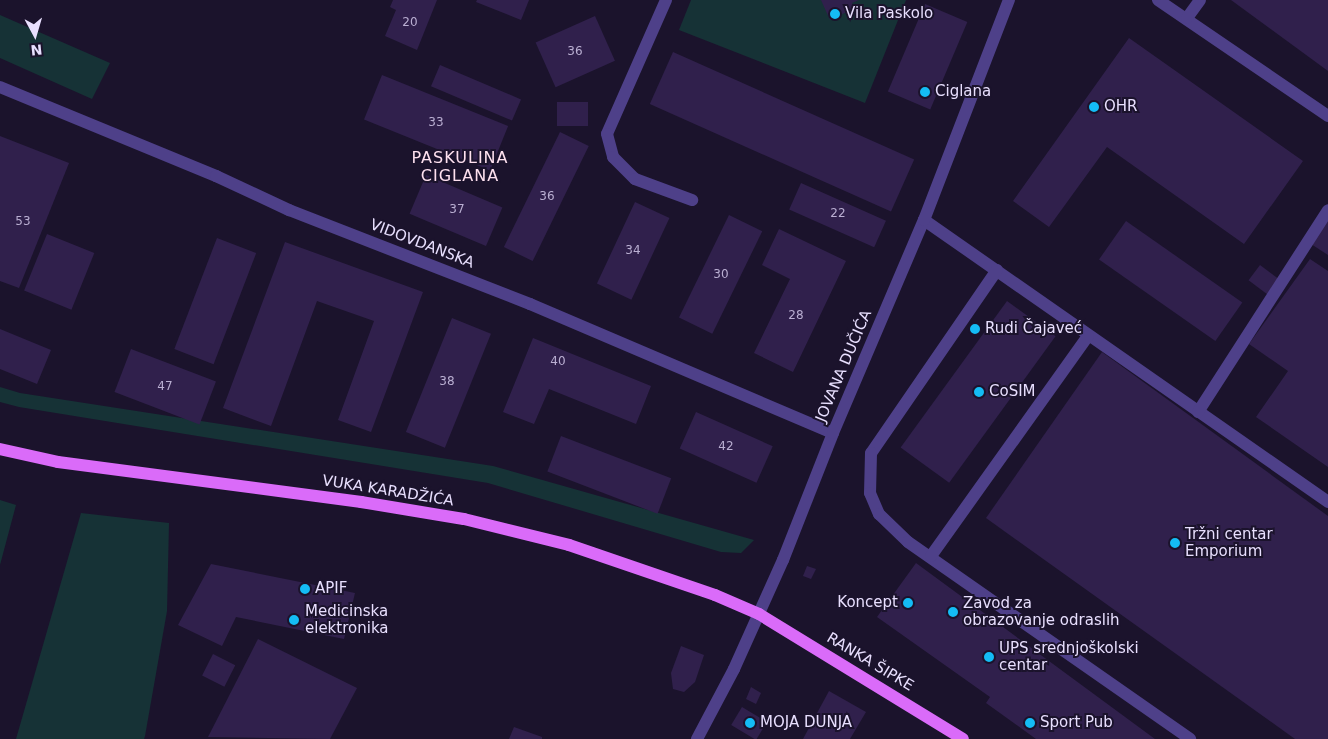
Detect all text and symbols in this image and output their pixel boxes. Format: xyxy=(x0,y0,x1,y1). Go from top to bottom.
place label: Vila Paskolo xyxy=(845,5,933,23)
marker: Vila Paskolo xyxy=(829,8,841,20)
north arrow xyxy=(10,10,60,60)
house number: 20 xyxy=(402,16,418,30)
text: N xyxy=(30,41,43,58)
house number: 36 xyxy=(567,45,583,59)
place label: Ciglana xyxy=(935,83,991,101)
marker: Ciglana xyxy=(919,86,931,98)
place label: OHR xyxy=(1104,98,1138,116)
marker: OHR xyxy=(1088,101,1100,113)
house number: 33 xyxy=(428,116,444,130)
district label: PASKULINA CIGLANA xyxy=(410,148,510,186)
house number: 36 xyxy=(539,190,555,204)
house number: 37 xyxy=(449,203,465,217)
house number: 22 xyxy=(830,207,846,221)
house number: 53 xyxy=(15,215,31,229)
street label: VIDOVDANSKA xyxy=(367,216,477,272)
house number: 34 xyxy=(625,244,641,258)
house number: 30 xyxy=(713,268,729,282)
street label: JOVANA DUČIĆA xyxy=(812,307,876,425)
house number: 28 xyxy=(788,309,804,323)
place label: Rudi Čajaveć xyxy=(985,320,1082,338)
marker: Rudi Čajaveć xyxy=(969,323,981,335)
house number: 40 xyxy=(550,355,566,369)
house number: 38 xyxy=(439,375,455,389)
house number: 47 xyxy=(157,380,173,394)
place label: CoSIM xyxy=(989,383,1036,401)
marker: CoSIM xyxy=(973,386,985,398)
house number: 42 xyxy=(718,440,734,454)
street label: VUKA KARADŽIĆA xyxy=(321,472,455,510)
place label: Tržni centar Emporium xyxy=(1185,525,1273,560)
marker: Tržni centar Emporium xyxy=(1169,537,1181,549)
place label: APIF xyxy=(315,580,347,598)
marker: APIF xyxy=(299,583,311,595)
place label: Koncept xyxy=(837,594,898,612)
place label: Zavod za obrazovanje odraslih xyxy=(963,594,1120,629)
marker: Koncept xyxy=(902,597,914,609)
place label: Medicinska elektronika xyxy=(305,602,388,637)
marker: Zavod za obrazovanje odraslih xyxy=(947,606,959,618)
marker: Medicinska elektronika xyxy=(287,613,301,627)
street label: RANKA ŠIPKE xyxy=(823,629,917,695)
place label: UPS srednjoškolski centar xyxy=(999,639,1139,674)
marker: UPS srednjoškolski centar xyxy=(983,651,995,663)
place label: MOJA DUNJA xyxy=(760,714,852,732)
place label: Sport Pub xyxy=(1040,714,1113,732)
marker: MOJA DUNJA xyxy=(744,717,756,729)
marker: Sport Pub xyxy=(1024,717,1036,729)

